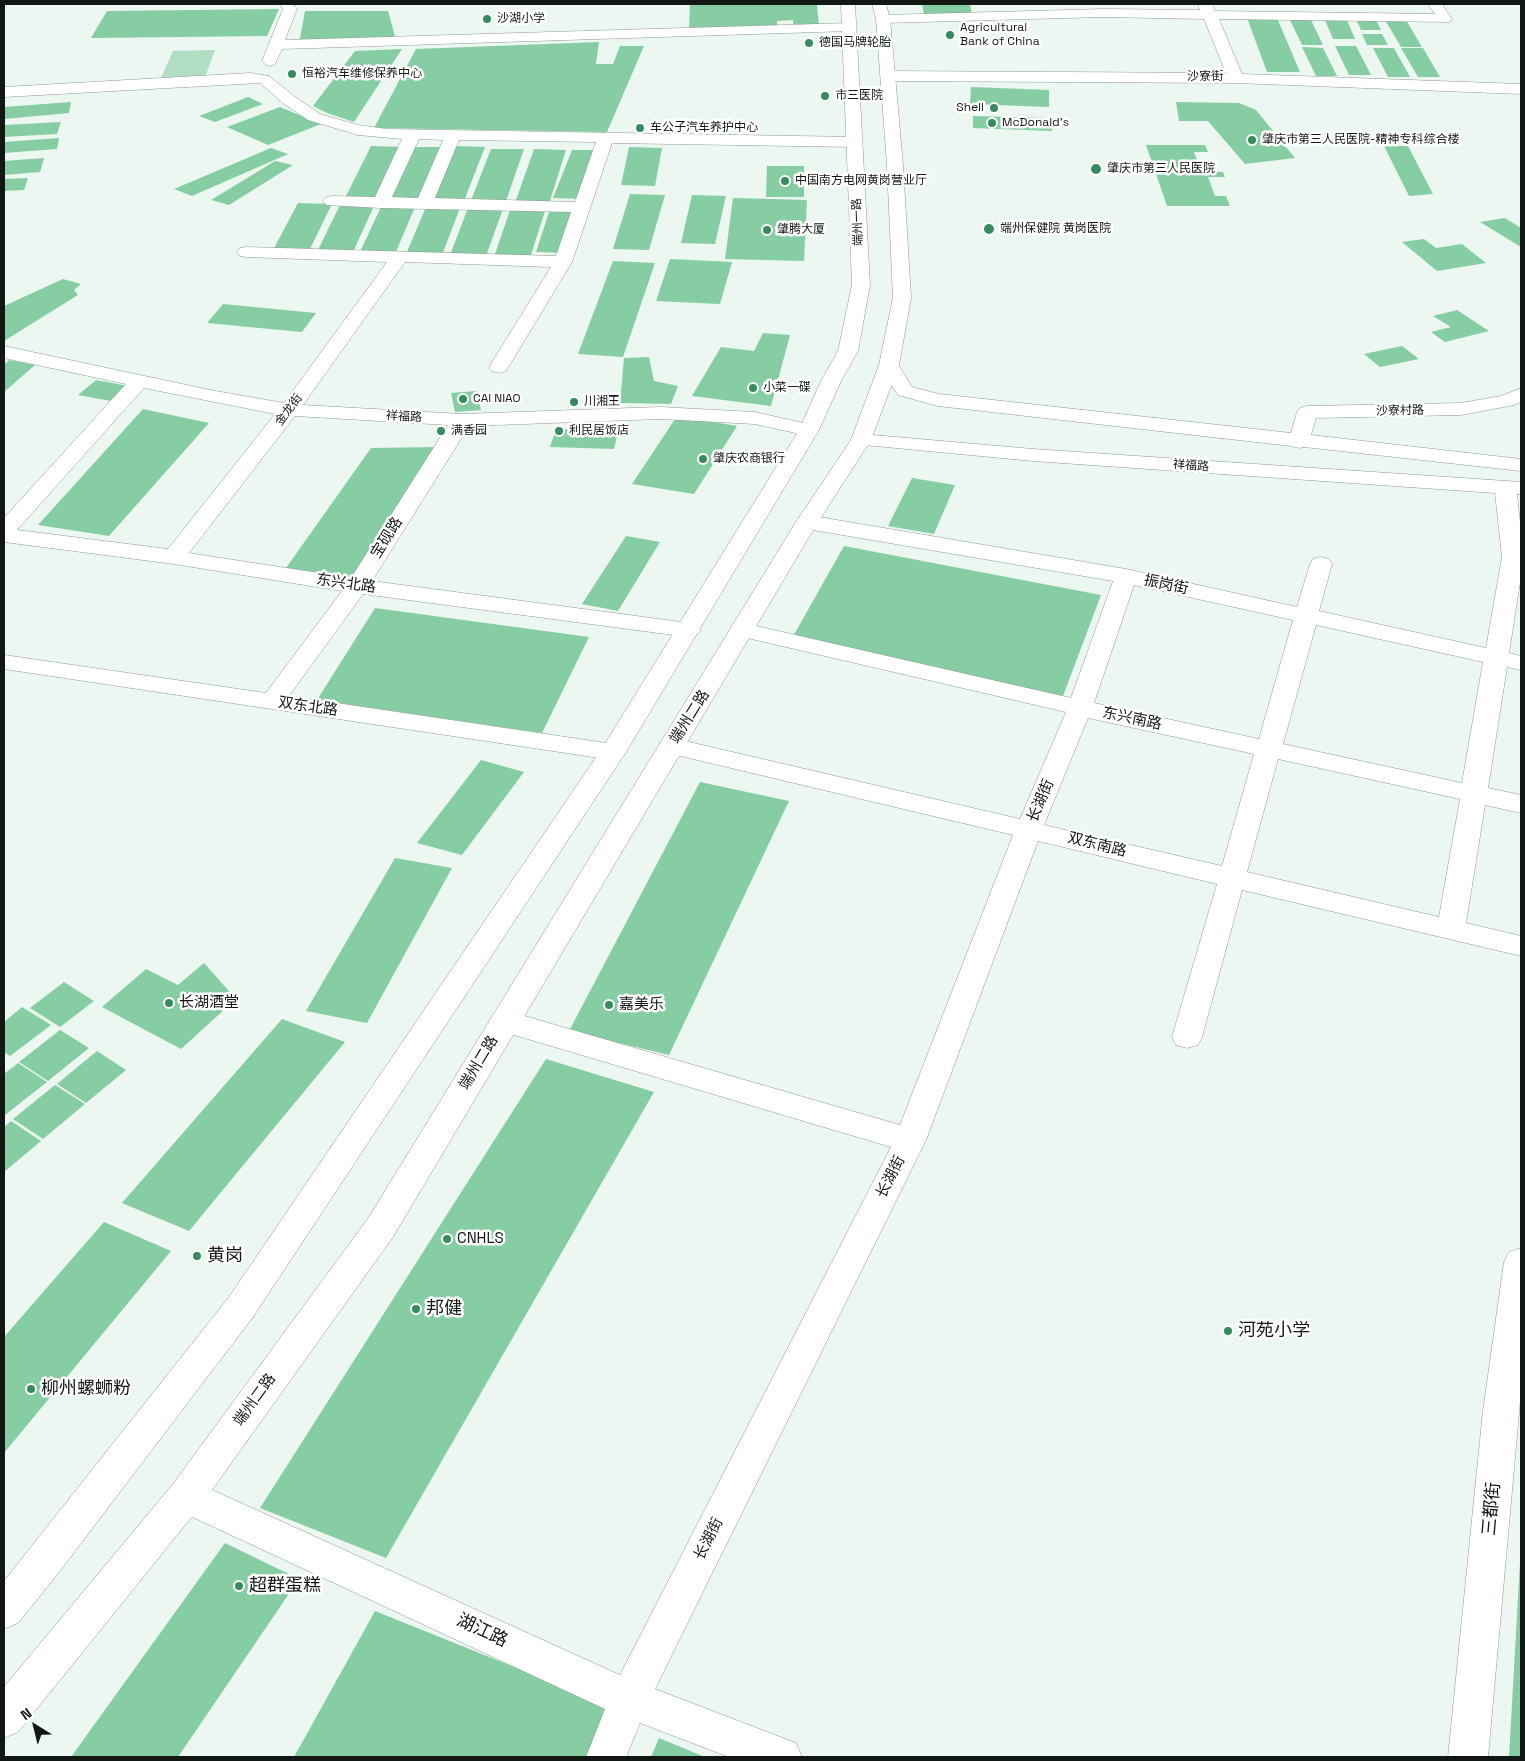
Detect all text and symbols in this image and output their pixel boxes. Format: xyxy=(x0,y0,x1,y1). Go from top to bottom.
place label: 沙湖小学 xyxy=(497,12,545,26)
marker: 沙湖小学 xyxy=(481,13,493,25)
place label: Agricultural Bank of China xyxy=(960,21,1040,49)
marker: Agricultural Bank of China xyxy=(944,29,956,41)
place label: 德国马牌轮胎 xyxy=(819,36,891,50)
marker: 德国马牌轮胎 xyxy=(803,37,815,49)
place label: 恒裕汽车维修保养中心 xyxy=(302,67,422,81)
marker: 恒裕汽车维修保养中心 xyxy=(286,68,298,80)
street label: 沙寮街 xyxy=(1187,70,1223,84)
place label: 市三医院 xyxy=(835,89,883,103)
marker: 市三医院 xyxy=(819,90,831,102)
place label: Shell xyxy=(956,101,984,115)
marker: Shell xyxy=(988,102,1000,114)
place label: McDonald's xyxy=(1002,116,1069,130)
marker: McDonald's xyxy=(986,117,998,129)
place label: 车公子汽车养护中心 xyxy=(650,121,758,135)
marker: 车公子汽车养护中心 xyxy=(634,122,646,134)
place label: 肇庆市第三人民医院-精神专科综合楼 xyxy=(1262,133,1459,147)
marker: 肇庆市第三人民医院-精神专科综合楼 xyxy=(1246,134,1258,146)
marker: 肇庆市第三人民医院 xyxy=(1089,162,1103,176)
place label: 肇庆市第三人民医院 xyxy=(1107,162,1215,176)
place label: 中国南方电网黄岗营业厅 xyxy=(795,174,927,188)
marker: 中国南方电网黄岗营业厅 xyxy=(779,175,791,187)
street label: 端州一路 xyxy=(850,198,866,246)
marker: 端州保健院 黄岗医院 xyxy=(982,222,996,236)
place label: 端州保健院 黄岗医院 xyxy=(1000,222,1111,236)
place label: 肇腾大厦 xyxy=(777,223,825,237)
marker: 肇腾大厦 xyxy=(761,224,773,236)
place label: 小菜一碟 xyxy=(763,381,811,395)
marker: 小菜一碟 xyxy=(747,382,759,394)
street label: 金龙街 xyxy=(272,391,306,429)
place label: CAI NIAO xyxy=(473,392,521,406)
marker: CAI NIAO xyxy=(457,393,469,405)
place label: 川湘王 xyxy=(584,395,620,409)
marker: 川湘王 xyxy=(568,396,580,408)
street label: 沙寮村路 xyxy=(1376,403,1424,419)
street label: 祥福路 xyxy=(386,409,422,425)
place label: 满香园 xyxy=(451,424,487,438)
place label: 利民居饭店 xyxy=(569,424,629,438)
marker: 满香园 xyxy=(435,425,447,437)
marker: 利民居饭店 xyxy=(553,425,565,437)
place label: 肇庆农商银行 xyxy=(713,452,785,466)
marker: 肇庆农商银行 xyxy=(697,453,709,465)
street label: 祥福路 xyxy=(1173,458,1209,474)
street label: 宝砚路 xyxy=(367,514,407,562)
street label: 东兴北路 xyxy=(315,571,377,597)
street label: 振岗街 xyxy=(1142,572,1190,598)
street label: 端州二路 xyxy=(666,687,714,747)
street label: 双东北路 xyxy=(277,694,339,720)
street label: 东兴南路 xyxy=(1101,704,1163,734)
street label: 长湖街 xyxy=(1024,777,1058,825)
street label: 双东南路 xyxy=(1066,829,1128,861)
place label: 长湖酒堂 xyxy=(179,994,239,1012)
place label: 嘉美乐 xyxy=(619,996,664,1014)
marker: 长湖酒堂 xyxy=(163,997,175,1009)
marker: 嘉美乐 xyxy=(603,999,615,1011)
street label: 端州二路 xyxy=(456,1033,502,1093)
street label: 长湖街 xyxy=(873,1153,909,1201)
place label: CNHLS xyxy=(457,1230,504,1248)
marker: CNHLS xyxy=(441,1233,453,1245)
place label: 黄岗 xyxy=(207,1245,243,1267)
marker: 黄岗 xyxy=(191,1250,203,1262)
place label: 邦健 xyxy=(426,1298,462,1320)
marker: 邦健 xyxy=(410,1303,422,1315)
place label: 河苑小学 xyxy=(1238,1320,1310,1342)
marker: 河苑小学 xyxy=(1222,1325,1234,1337)
street label: 端州二路 xyxy=(230,1370,280,1430)
place label: 柳州螺蛳粉 xyxy=(41,1378,131,1400)
marker: 柳州螺蛳粉 xyxy=(25,1383,37,1395)
street label: 三都街 xyxy=(1479,1481,1505,1537)
street label: 长湖街 xyxy=(691,1515,727,1563)
place label: 超群蛋糕 xyxy=(249,1575,321,1597)
marker: 超群蛋糕 xyxy=(233,1580,245,1592)
street label: 湖江路 xyxy=(453,1610,511,1652)
north arrow xyxy=(10,1701,60,1751)
text: N xyxy=(17,1704,35,1724)

